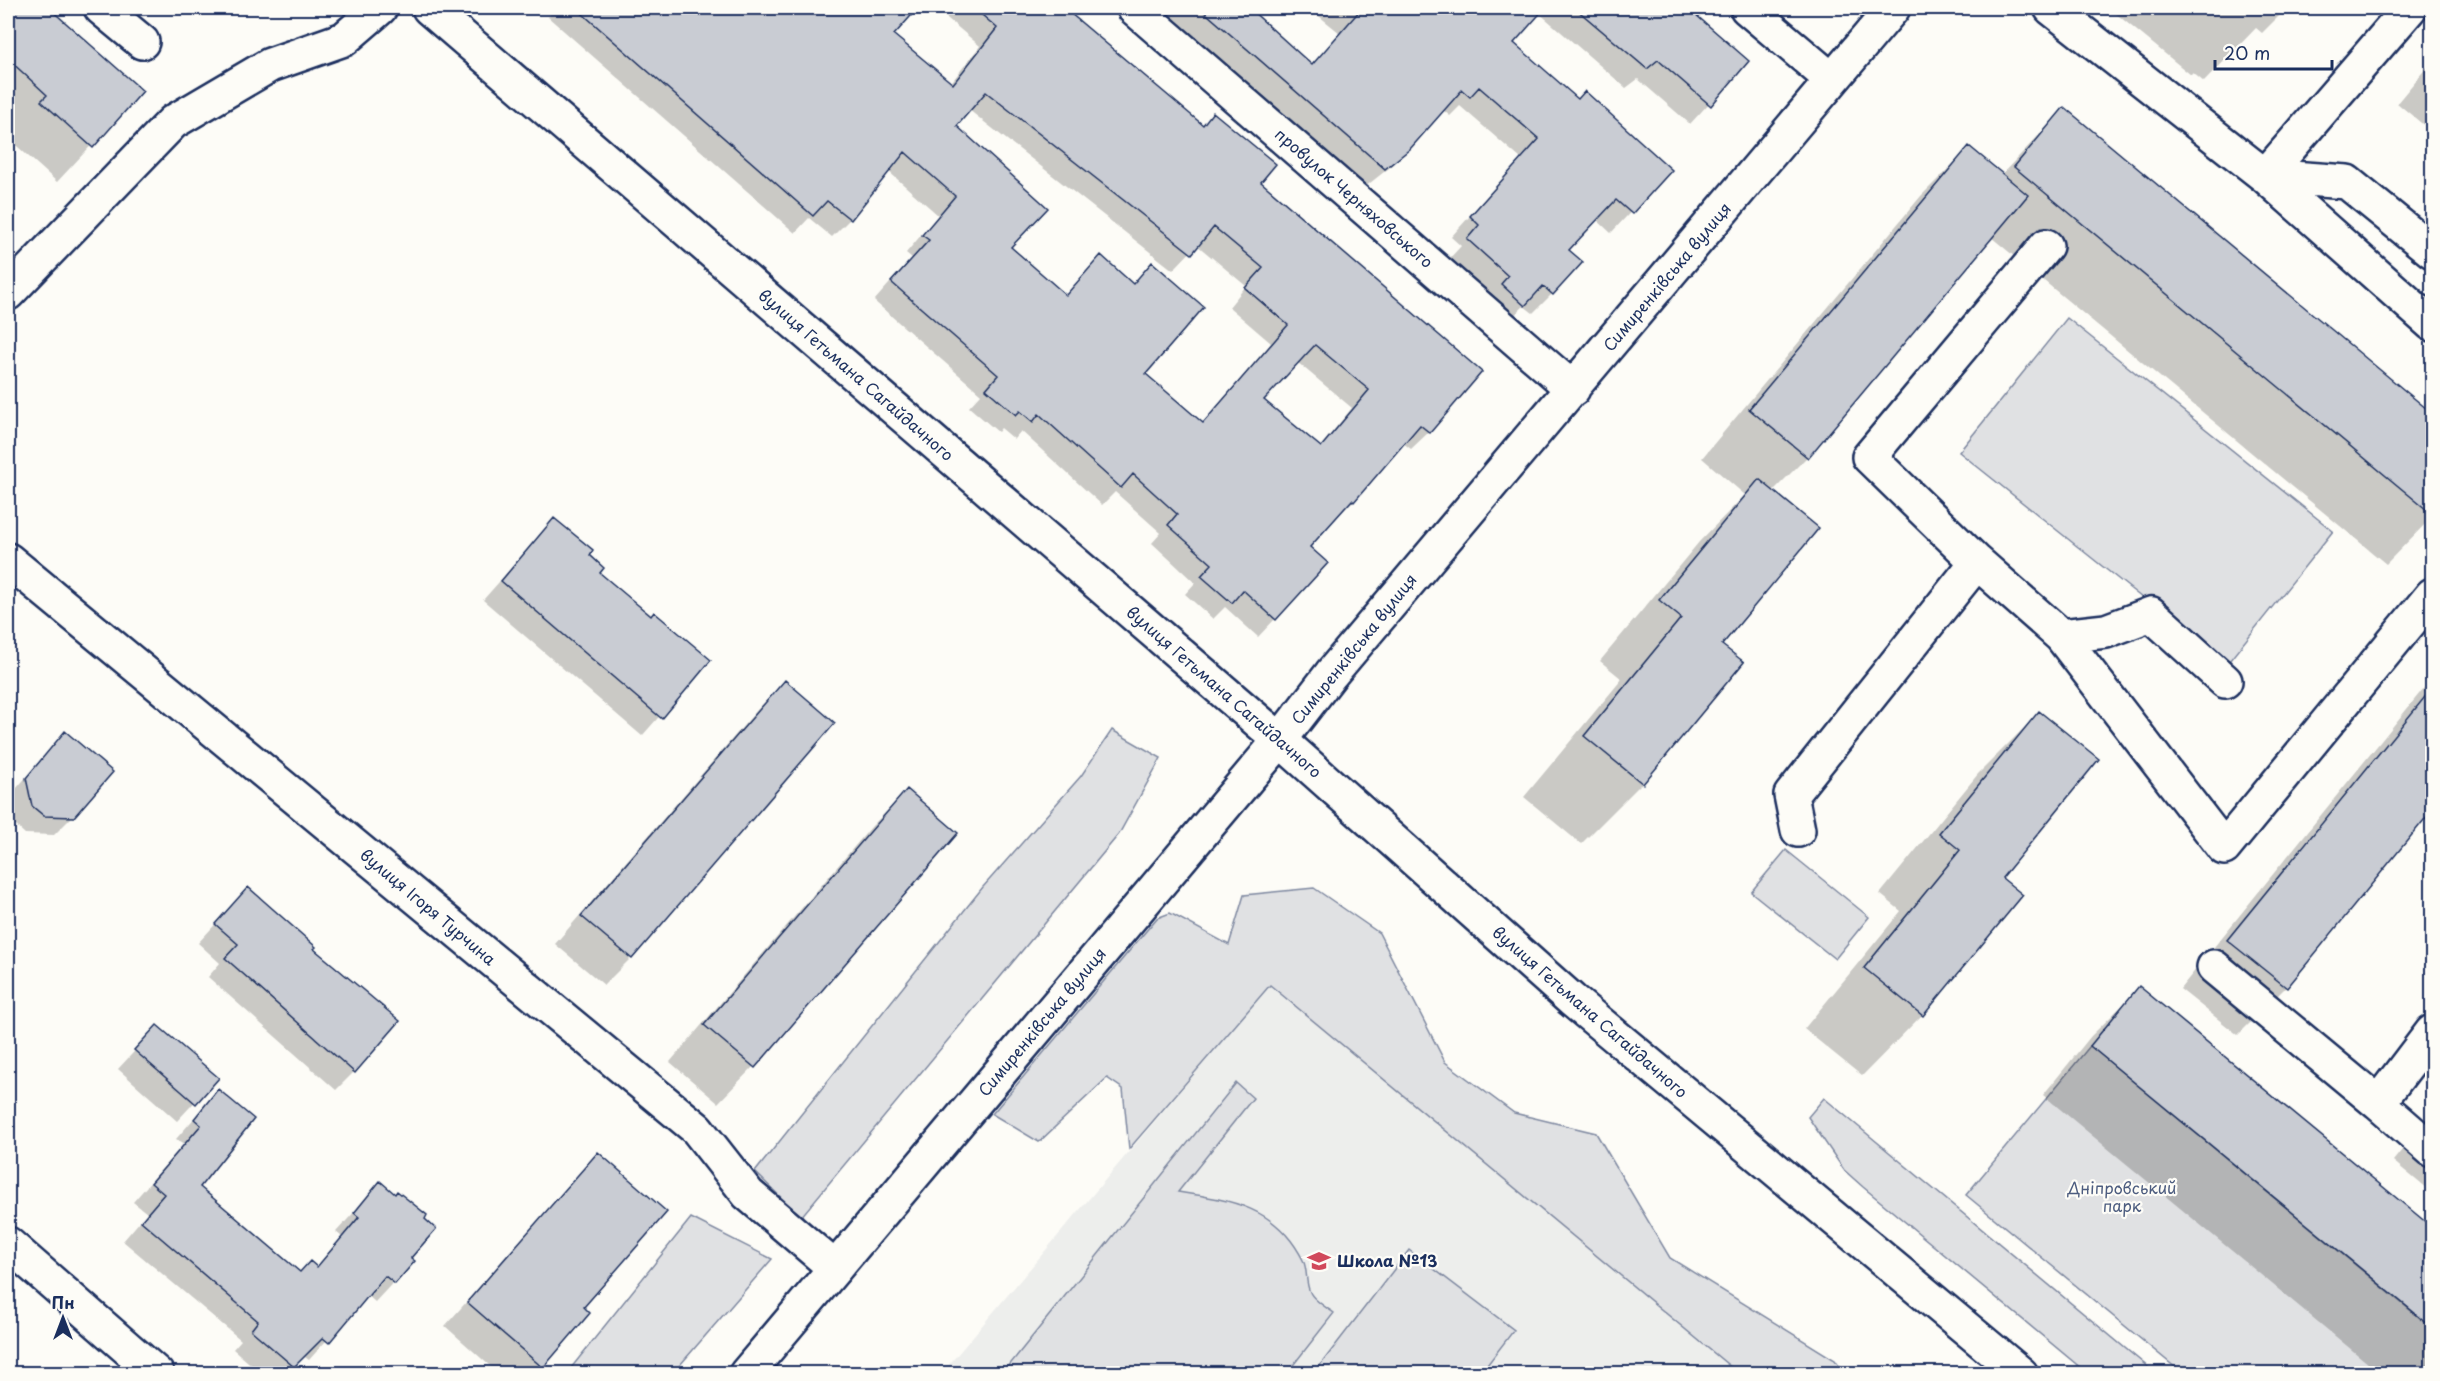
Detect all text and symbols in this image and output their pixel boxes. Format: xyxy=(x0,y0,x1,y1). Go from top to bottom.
scale bar xyxy=(2215,33,2332,71)
text: 20 m xyxy=(2224,39,2270,66)
street label: провулок Черняховського xyxy=(1270,122,1439,273)
street label: Симиренківська вулиця xyxy=(1597,197,1736,356)
street label: вулиця Гетьмана Сагайдачного xyxy=(754,283,960,466)
street label: Симиренківська вулиця xyxy=(1285,568,1422,729)
street label: вулиця Гетьмана Сагайдачного xyxy=(1122,600,1328,783)
street label: вулиця Ігоря Турчина xyxy=(356,842,502,970)
street label: вулиця Гетьмана Сагайдачного xyxy=(1488,920,1694,1103)
street label: Симиренківська вулиця xyxy=(972,942,1111,1101)
park label: Дніпровський парк xyxy=(2066,1175,2177,1217)
school or university icon: Школа №13 xyxy=(1306,1248,1332,1274)
place label: Школа №13 xyxy=(1337,1248,1438,1272)
north arrow xyxy=(33,1288,93,1348)
text: Пн xyxy=(51,1290,75,1314)

